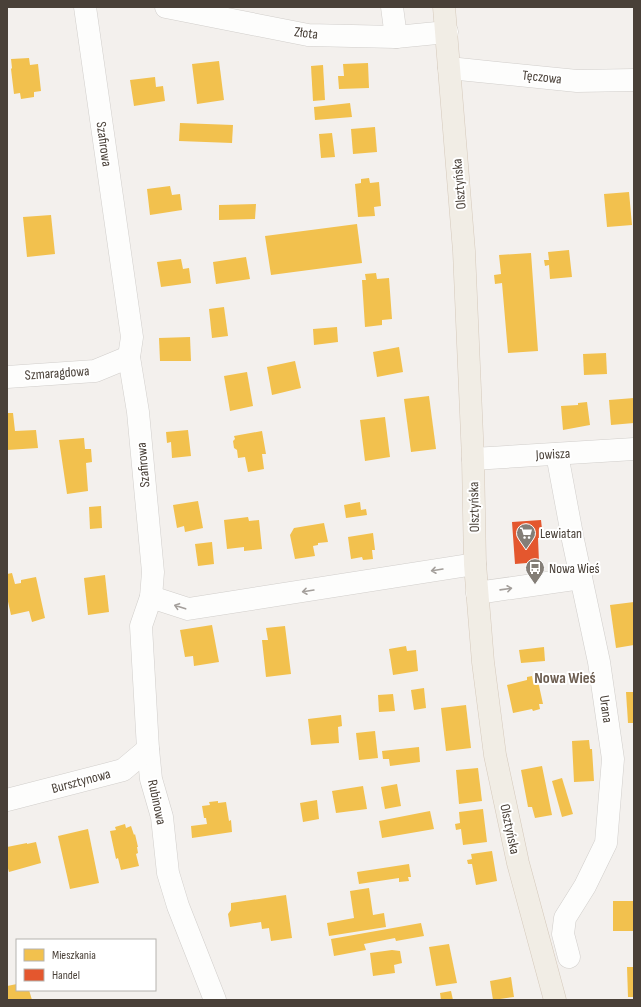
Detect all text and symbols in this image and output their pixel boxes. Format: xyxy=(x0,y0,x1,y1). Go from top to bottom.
street label: Złota xyxy=(293,23,319,43)
street label: Tęczowa xyxy=(521,66,563,88)
street label: Szafirowa xyxy=(92,120,116,168)
street label: Olsztyńska xyxy=(448,158,470,210)
street label: Szmaragdowa xyxy=(24,362,90,384)
street label: Szafirowa xyxy=(133,442,153,488)
street label: Jowisza xyxy=(534,445,571,463)
street label: Olsztyńska xyxy=(465,481,483,533)
supermarket icon: Lewiatan xyxy=(515,522,537,550)
place label: Lewiatan xyxy=(540,525,582,542)
bus stop icon: Nowa Wieś xyxy=(524,557,546,585)
place label: Nowa Wieś xyxy=(549,560,600,577)
one-way arrow xyxy=(431,566,444,574)
one-way arrow xyxy=(499,585,512,593)
one-way arrow xyxy=(302,587,315,595)
one-way arrow xyxy=(174,603,187,610)
district label: Nowa Wieś xyxy=(534,669,596,688)
street label: Urana xyxy=(596,694,616,724)
street label: Bursztynowa xyxy=(50,765,112,797)
street label: Rubinowa xyxy=(144,778,170,826)
street label: Olsztyńska xyxy=(496,802,524,856)
legend xyxy=(16,939,156,991)
text: Mieszkania xyxy=(52,948,96,963)
text: Handel xyxy=(52,968,80,983)

